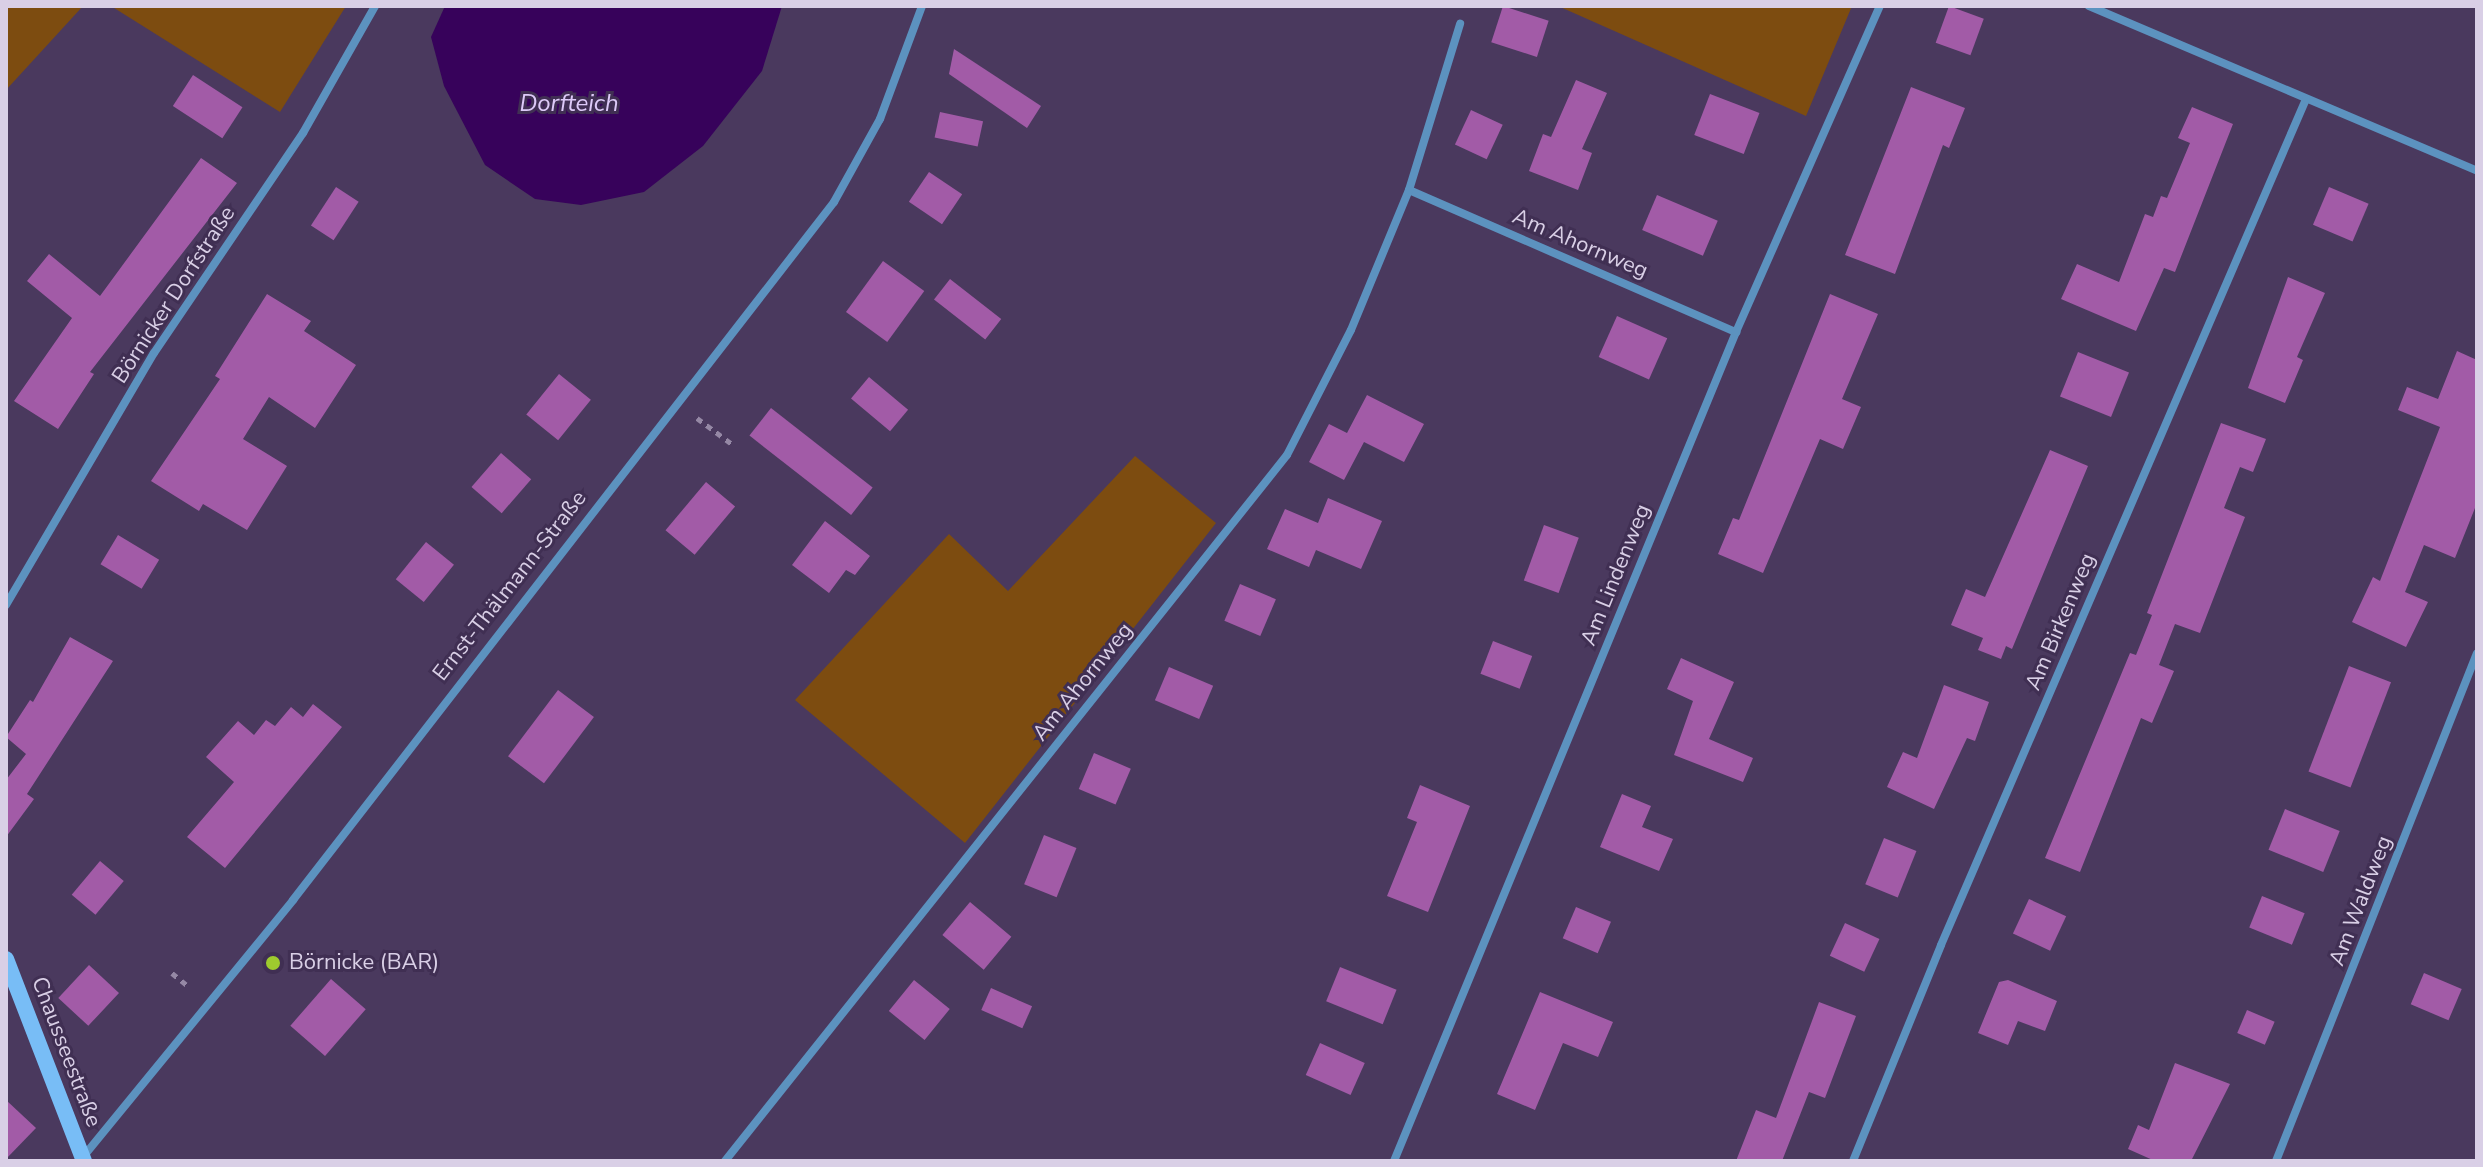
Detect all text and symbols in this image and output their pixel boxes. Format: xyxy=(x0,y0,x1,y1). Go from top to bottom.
water label: Dorfteich xyxy=(519,90,619,118)
street label: Börnicker Dorfstraße xyxy=(107,202,241,388)
street label: Am Ahornweg xyxy=(1508,204,1652,284)
street label: Ernst-Thälmann-Straße xyxy=(428,486,592,686)
street label: Am Lindenweg xyxy=(1576,501,1656,649)
street label: Am Birkenweg xyxy=(2020,550,2102,694)
street label: Am Ahornweg xyxy=(1027,618,1139,746)
street label: Am Waldweg xyxy=(2324,832,2398,970)
place label: Börnicke (BAR) xyxy=(289,950,439,976)
marker: Börnicke (BAR) xyxy=(264,954,282,972)
street label: Chausseestraße xyxy=(25,973,107,1131)

